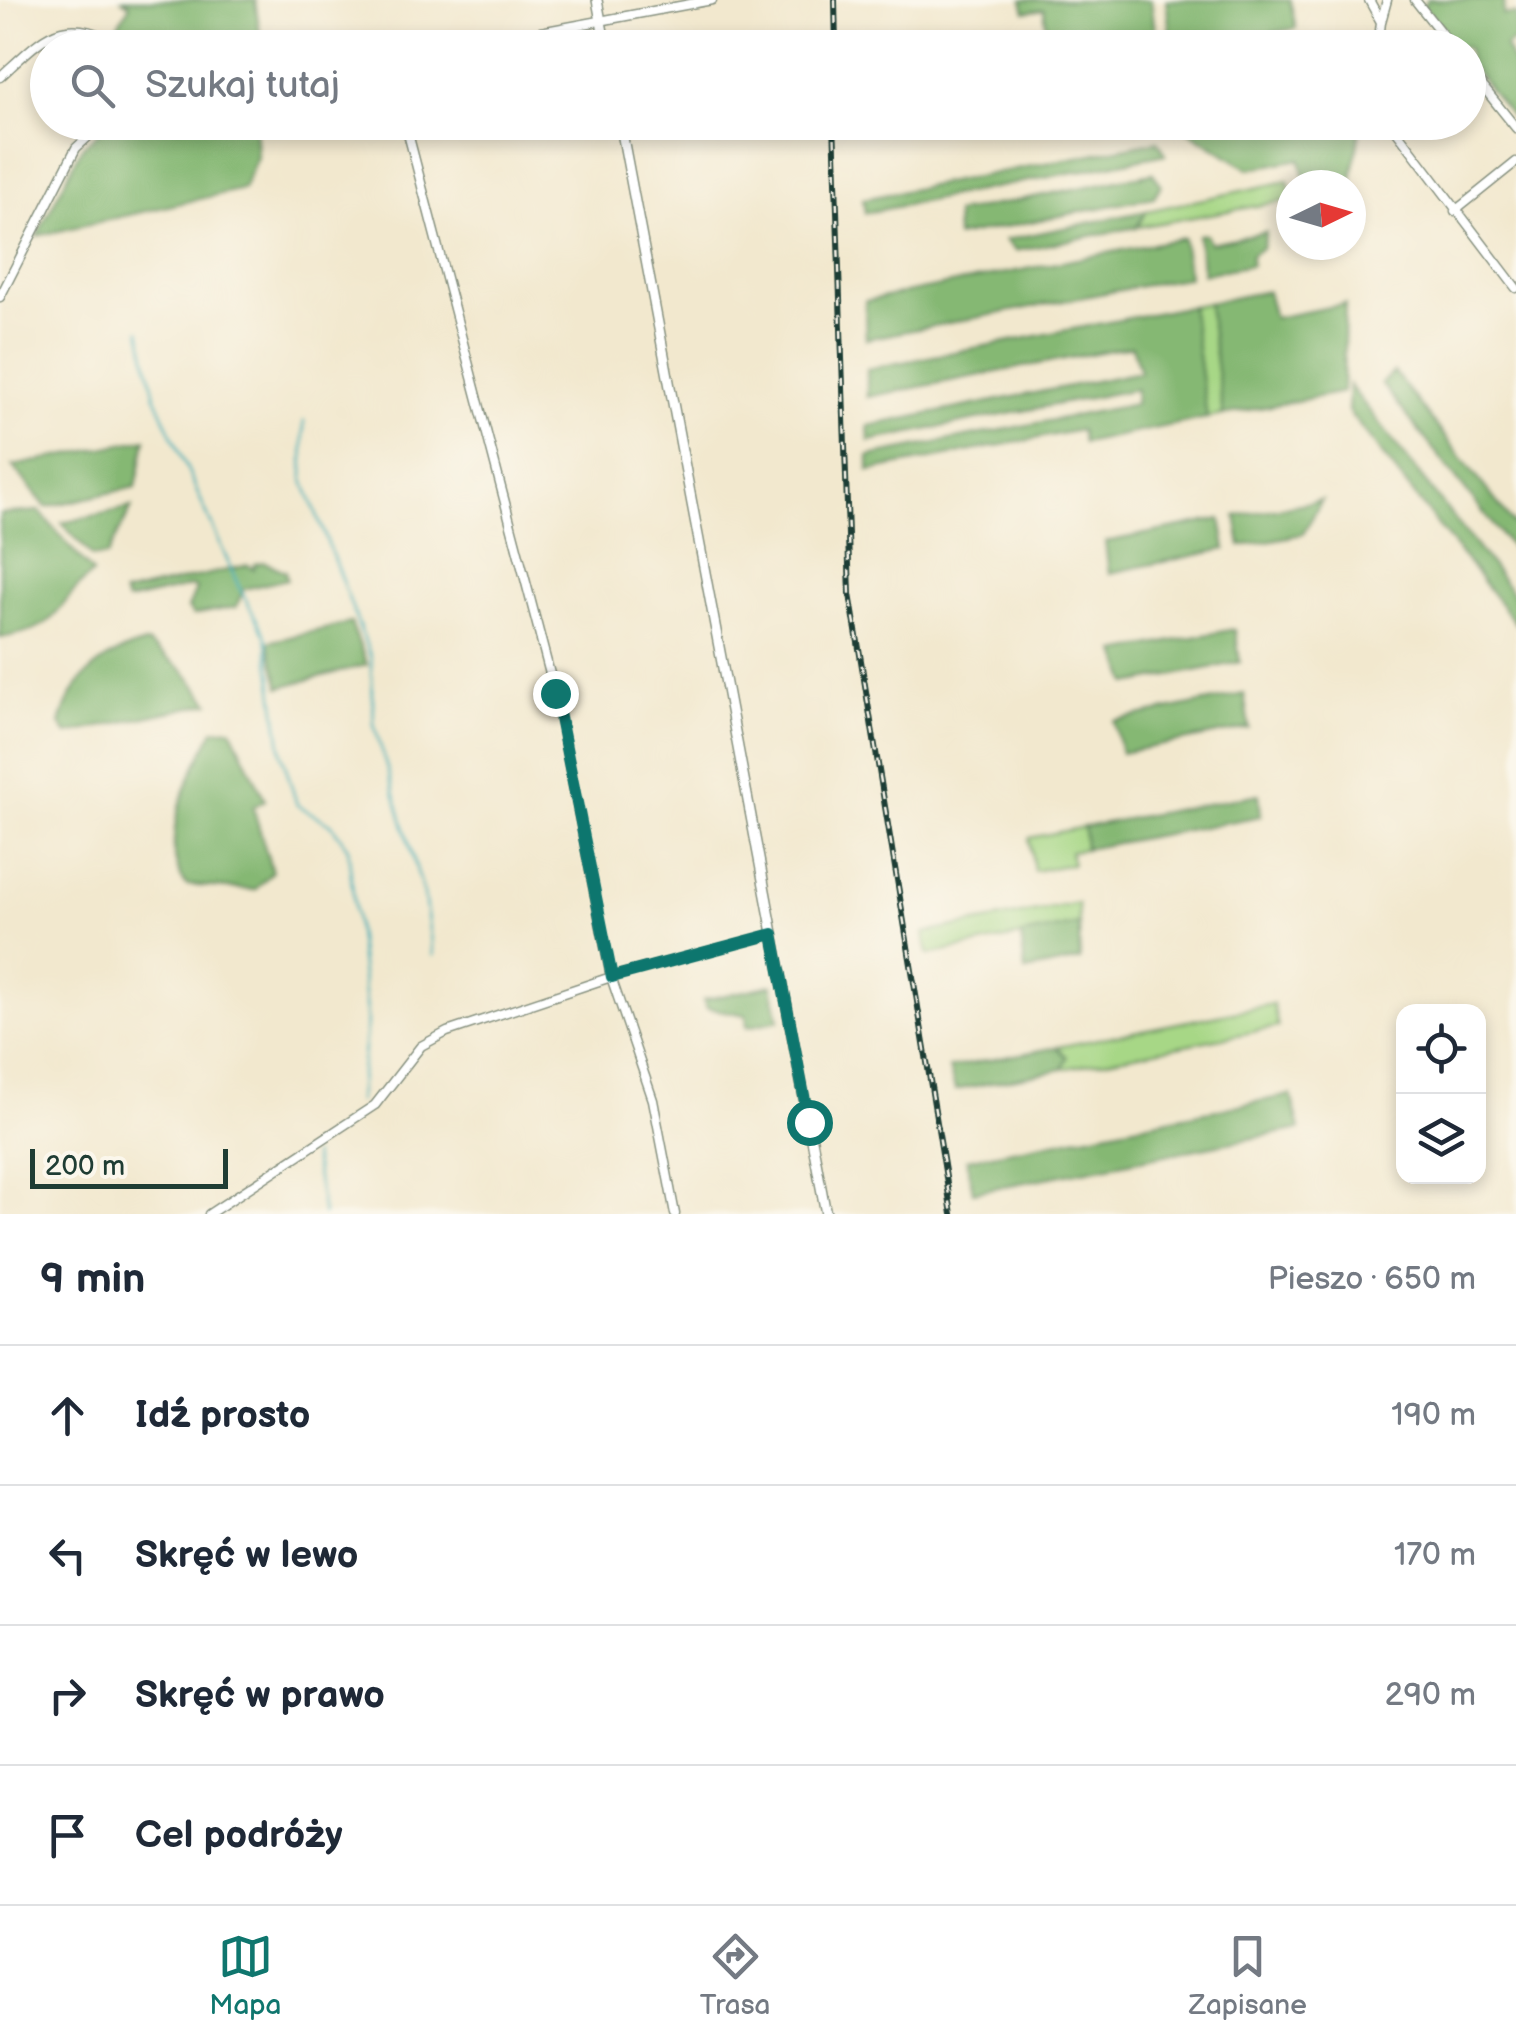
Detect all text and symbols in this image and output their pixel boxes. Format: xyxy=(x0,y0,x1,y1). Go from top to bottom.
search box xyxy=(30,30,1486,140)
icon: search xyxy=(65,58,120,113)
text: Szukaj tutaj xyxy=(145,63,340,108)
north arrow xyxy=(1276,170,1366,260)
route end xyxy=(533,671,579,717)
map controls xyxy=(1396,1004,1486,1184)
button: locate xyxy=(1396,1004,1486,1094)
button: layers xyxy=(1396,1094,1486,1184)
route start xyxy=(787,1100,833,1146)
scale bar xyxy=(30,1144,228,1188)
text: 200 m xyxy=(45,1150,125,1183)
text: 9 min xyxy=(40,1254,146,1305)
text: Pieszo · 650 m xyxy=(1268,1260,1476,1299)
icon: ahead xyxy=(40,1388,95,1443)
text: Idź prosto xyxy=(135,1393,310,1438)
text: 190 m xyxy=(1391,1396,1476,1435)
icon: left xyxy=(40,1528,95,1583)
text: Skręć w lewo xyxy=(135,1533,358,1578)
text: 170 m xyxy=(1394,1536,1476,1575)
icon: right xyxy=(40,1668,95,1723)
text: Skręć w prawo xyxy=(135,1673,385,1718)
text: 290 m xyxy=(1385,1676,1476,1715)
icon: arrive xyxy=(40,1808,95,1863)
text: Cel podróży xyxy=(135,1813,343,1858)
tab: Mapa xyxy=(209,1929,281,2022)
tab: Trasa xyxy=(700,1929,770,2022)
tab: Zapisane xyxy=(1189,1929,1307,2022)

